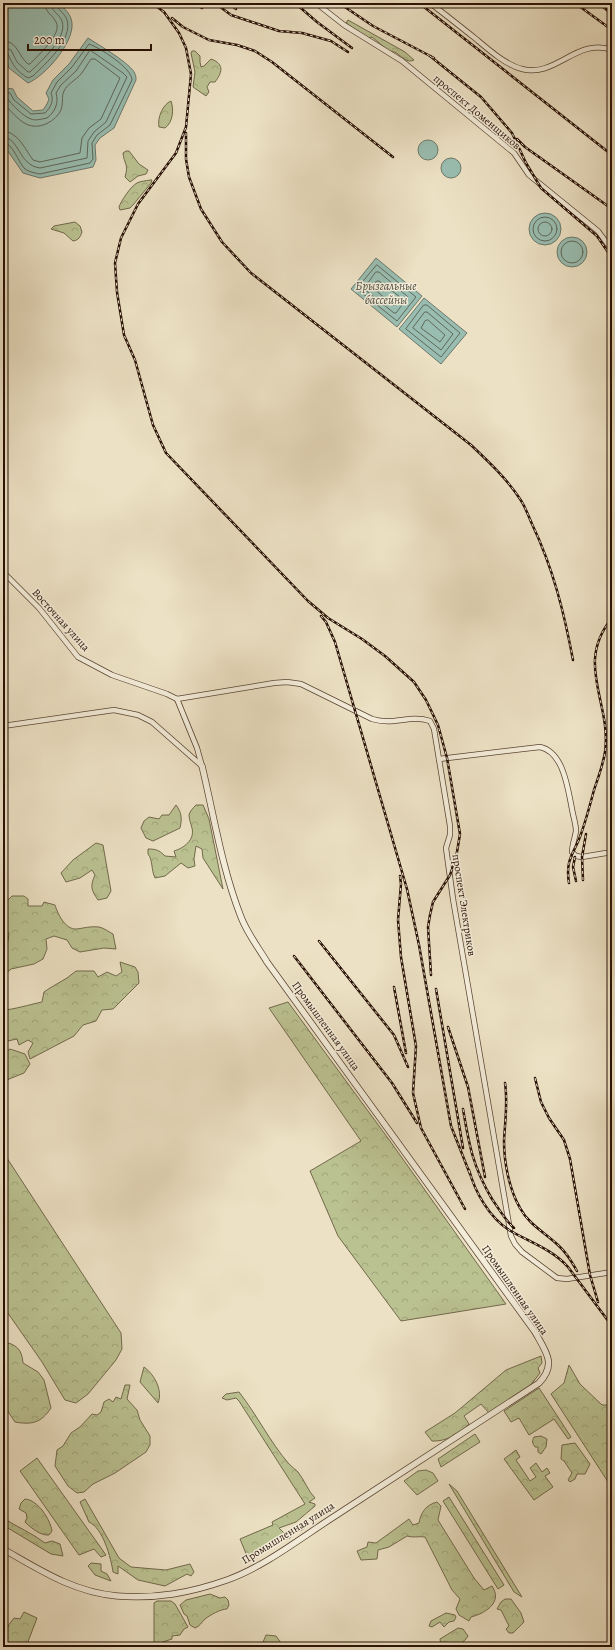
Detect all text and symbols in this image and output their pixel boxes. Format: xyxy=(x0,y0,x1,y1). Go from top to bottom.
scale bar xyxy=(28,26,151,52)
text: 200 m xyxy=(34,32,65,48)
street label: проспект Доменщиков xyxy=(430,71,524,153)
water label: Брызгальные бассейны xyxy=(355,278,417,308)
street label: Восточная улица xyxy=(29,585,94,655)
street label: проспект Электриков xyxy=(449,853,479,957)
street label: Промышленная улица xyxy=(289,978,364,1074)
street label: Промышленная улица xyxy=(478,1242,552,1339)
street label: Промышленная улица xyxy=(239,1498,338,1568)

